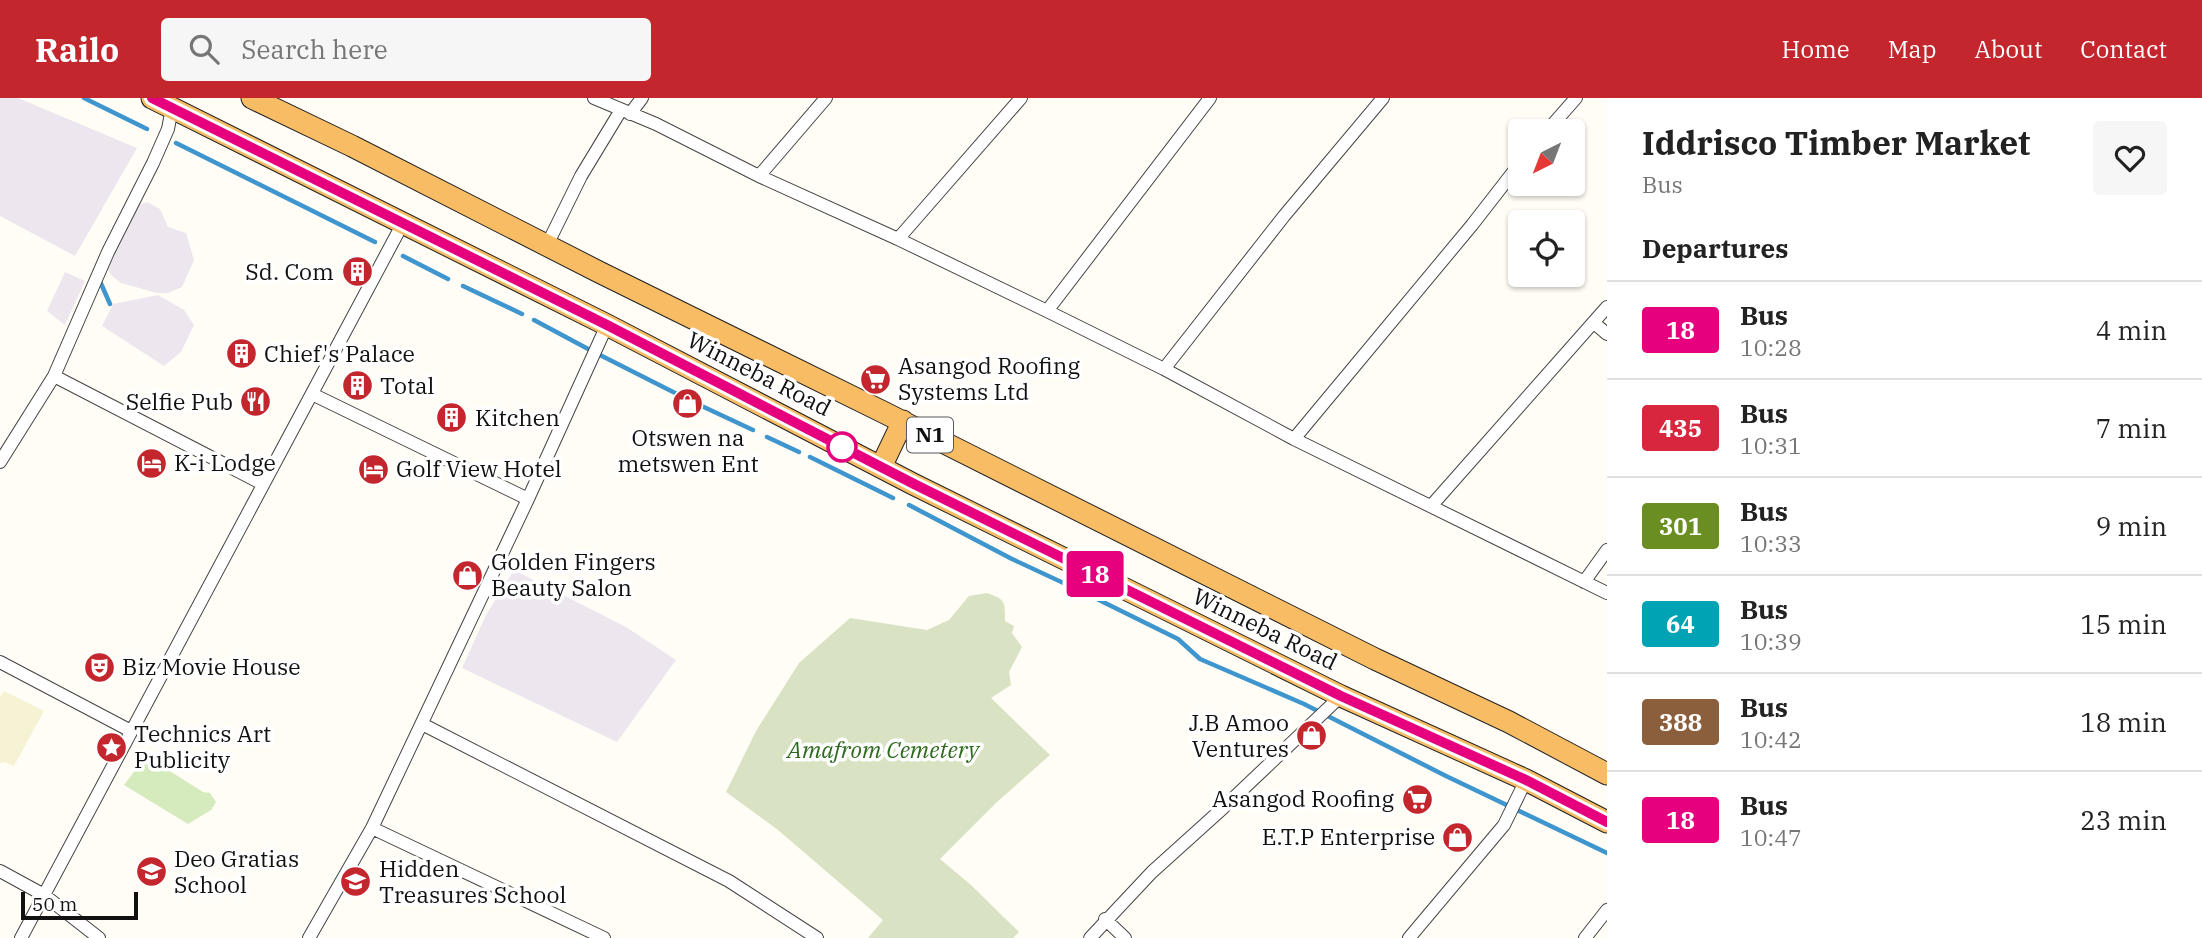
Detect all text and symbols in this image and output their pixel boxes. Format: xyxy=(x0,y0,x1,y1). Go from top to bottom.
search box xyxy=(161,18,651,81)
text: Railo xyxy=(35,28,119,71)
icon: search xyxy=(185,30,223,68)
text: Search here xyxy=(241,32,388,66)
text: Home xyxy=(1782,33,1850,65)
text: Map xyxy=(1888,33,1936,65)
text: About xyxy=(1974,33,2042,65)
text: Contact xyxy=(2080,33,2167,65)
north arrow xyxy=(1508,119,1586,196)
map controls xyxy=(1508,119,1585,287)
text: Iddrisco Timber Market xyxy=(1642,121,2030,164)
button: heart xyxy=(2093,121,2167,195)
text: Bus xyxy=(1642,169,1683,199)
button: locate xyxy=(1508,210,1585,287)
text: Departures xyxy=(1642,231,1788,265)
building icon: Sd. Com xyxy=(340,255,374,289)
place label: Sd. Com xyxy=(245,256,334,286)
text: Bus xyxy=(1740,298,1788,332)
text: 4 min xyxy=(2096,313,2167,347)
text: 18 xyxy=(1666,314,1695,346)
street label: Winneba Road xyxy=(682,324,836,422)
text: 10:28 xyxy=(1740,332,1802,362)
building icon: Chief's Palace xyxy=(224,337,258,371)
place label: Chief's Palace xyxy=(264,338,415,368)
place label: Asangod Roofing Systems Ltd xyxy=(898,350,1081,406)
supermarket icon: Asangod Roofing Systems Ltd xyxy=(858,362,892,396)
building icon: Total xyxy=(340,369,374,403)
place label: Total xyxy=(380,370,435,400)
restaurant icon: Selfie Pub xyxy=(239,385,273,419)
place label: Selfie Pub xyxy=(126,386,233,416)
shop icon: Otswen na metswen Ent xyxy=(671,387,705,421)
text: Bus xyxy=(1740,396,1788,430)
building icon: Kitchen xyxy=(435,401,469,435)
place label: Kitchen xyxy=(475,402,560,432)
text: 7 min xyxy=(2096,411,2167,445)
text: 435 xyxy=(1659,412,1702,444)
road number: N1 xyxy=(907,418,953,452)
place label: Otswen na metswen Ent xyxy=(617,422,759,478)
text: 10:31 xyxy=(1740,430,1802,460)
unlabelled marker xyxy=(827,432,857,462)
hotel icon: K-i Lodge xyxy=(134,446,168,480)
place label: K-i Lodge xyxy=(174,447,276,477)
hotel icon: Golf View Hotel xyxy=(356,452,390,486)
place label: Golf View Hotel xyxy=(396,453,562,483)
text: Bus xyxy=(1740,494,1788,528)
text: 9 min xyxy=(2096,509,2167,543)
text: 301 xyxy=(1659,510,1702,542)
text: 10:33 xyxy=(1740,528,1802,558)
place label: Golden Fingers Beauty Salon xyxy=(491,546,656,602)
line badge: 18 xyxy=(1064,551,1126,597)
shop icon: Golden Fingers Beauty Salon xyxy=(451,558,485,592)
text: 18 xyxy=(1081,558,1109,590)
street label: Winneba Road xyxy=(1188,580,1343,676)
text: Bus xyxy=(1740,592,1788,626)
text: 15 min xyxy=(2080,607,2167,641)
text: 64 xyxy=(1666,608,1695,640)
text: 10:39 xyxy=(1740,626,1802,656)
theatre icon: Biz Movie House xyxy=(82,650,116,684)
place label: Biz Movie House xyxy=(122,651,301,681)
text: Bus xyxy=(1740,690,1788,724)
text: 18 min xyxy=(2080,705,2167,739)
text: 388 xyxy=(1659,706,1702,738)
place label: J.B Amoo Ventures xyxy=(1189,707,1289,763)
place label: Technics Art Publicity xyxy=(134,718,271,774)
shop icon: J.B Amoo Ventures xyxy=(1295,719,1329,753)
text: 10:42 xyxy=(1740,724,1802,754)
place icon: Technics Art Publicity xyxy=(94,730,128,764)
park label: Amafrom Cemetery xyxy=(785,734,981,764)
supermarket icon: Asangod Roofing xyxy=(1400,782,1434,816)
place label: Asangod Roofing xyxy=(1212,783,1394,813)
text: Bus xyxy=(1740,788,1788,822)
text: 23 min xyxy=(2080,803,2167,837)
text: 18 xyxy=(1666,804,1695,836)
shop icon: E.T.P Enterprise xyxy=(1441,820,1475,854)
place label: E.T.P Enterprise xyxy=(1262,821,1435,851)
text: 10:47 xyxy=(1740,822,1802,852)
place label: Deo Gratias School xyxy=(174,843,299,899)
place label: Hidden Treasures School xyxy=(379,853,566,909)
school or university icon: Deo Gratias School xyxy=(134,855,168,889)
school or university icon: Hidden Treasures School xyxy=(339,865,373,899)
scale bar xyxy=(21,889,138,921)
text: 50 m xyxy=(32,892,77,916)

